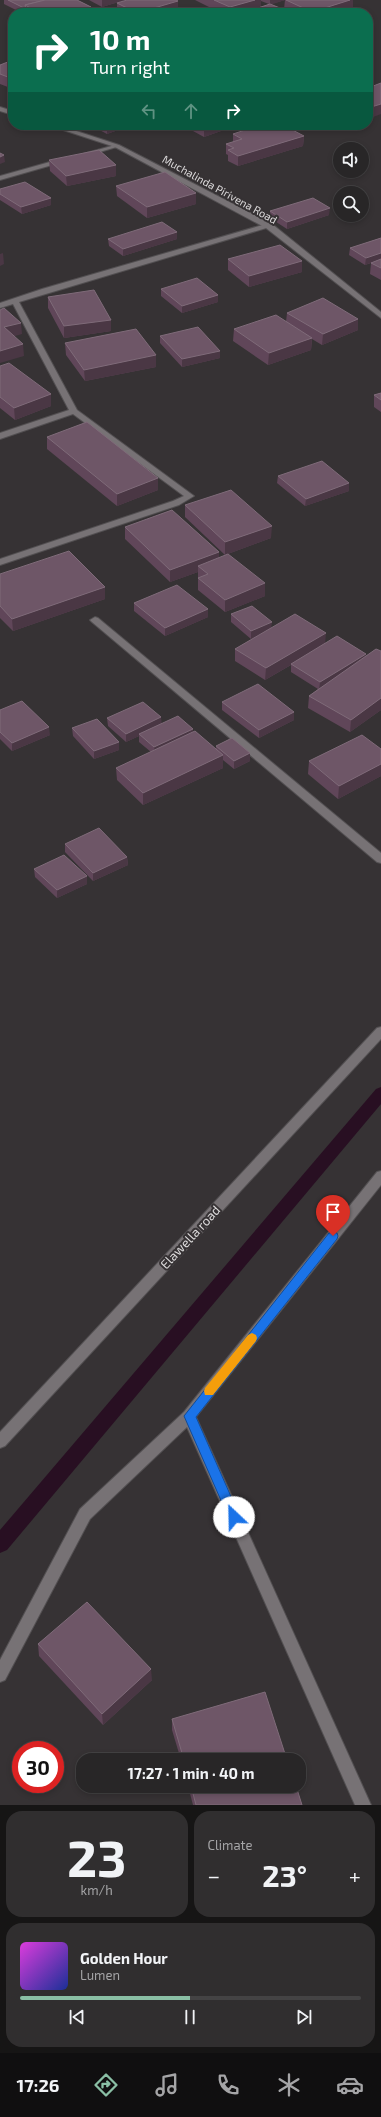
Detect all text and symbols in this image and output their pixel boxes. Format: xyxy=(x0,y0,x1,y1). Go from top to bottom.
text: 10 m xyxy=(90,22,150,56)
icon: right xyxy=(24,24,76,76)
text: Turn right xyxy=(90,56,170,78)
icon: left xyxy=(138,100,160,122)
icon: ahead xyxy=(180,100,202,122)
icon: right xyxy=(222,100,244,122)
map controls xyxy=(333,142,369,222)
button: sound xyxy=(333,142,369,178)
street label: Muchalinda Pirivena Road xyxy=(160,152,280,226)
button: search xyxy=(333,186,369,222)
pin xyxy=(316,1195,350,1236)
icon: arrive xyxy=(322,1201,344,1223)
street label: Elawella road xyxy=(157,1202,223,1272)
position arrow xyxy=(213,1496,255,1538)
speed limit sign: 30 xyxy=(12,1741,64,1793)
text: 17:27 · 1 min · 40 m xyxy=(128,1764,254,1782)
text: 23 xyxy=(67,1825,127,1887)
text: Climate xyxy=(208,1837,252,1853)
text: 23° xyxy=(262,1857,307,1893)
text: − xyxy=(208,1862,220,1888)
text: + xyxy=(349,1862,361,1888)
text: km/h xyxy=(81,1882,113,1898)
text: Golden Hour xyxy=(80,1949,168,1967)
text: Lumen xyxy=(80,1967,120,1983)
icon: previous xyxy=(66,2006,88,2028)
icon: pause xyxy=(179,2006,201,2028)
icon: next xyxy=(293,2006,315,2028)
icon: directions xyxy=(92,2071,120,2099)
icon: music xyxy=(153,2071,181,2099)
icon: phone xyxy=(214,2071,242,2099)
icon: climate xyxy=(275,2071,303,2099)
icon: car xyxy=(336,2071,364,2099)
text: 17:26 xyxy=(17,2074,59,2096)

